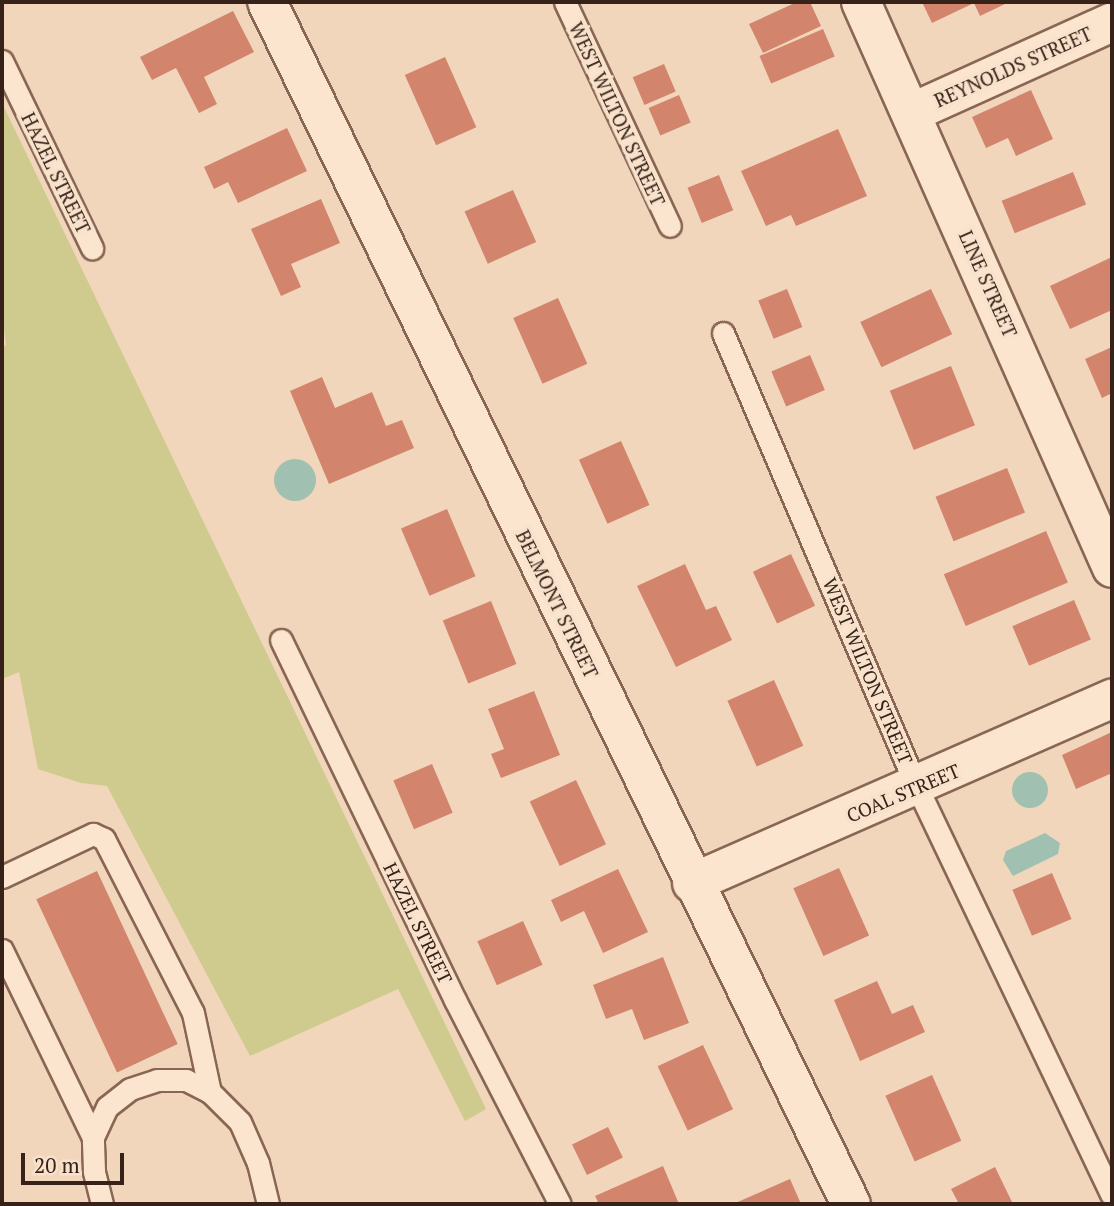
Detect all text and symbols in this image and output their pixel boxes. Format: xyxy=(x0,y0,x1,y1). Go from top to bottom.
street label: WEST WILTON STREET xyxy=(564,18,670,210)
street label: REYNOLDS STREET xyxy=(931,22,1095,112)
street label: HAZEL STREET xyxy=(17,109,95,237)
street label: LINE STREET xyxy=(954,227,1022,341)
street label: BELMONT STREET xyxy=(511,526,603,682)
street label: WEST WILTON STREET xyxy=(818,574,918,768)
street label: COAL STREET xyxy=(843,759,963,827)
street label: HAZEL STREET xyxy=(379,859,457,987)
scale bar xyxy=(24,1140,128,1184)
text: 20 m xyxy=(34,1151,80,1179)

